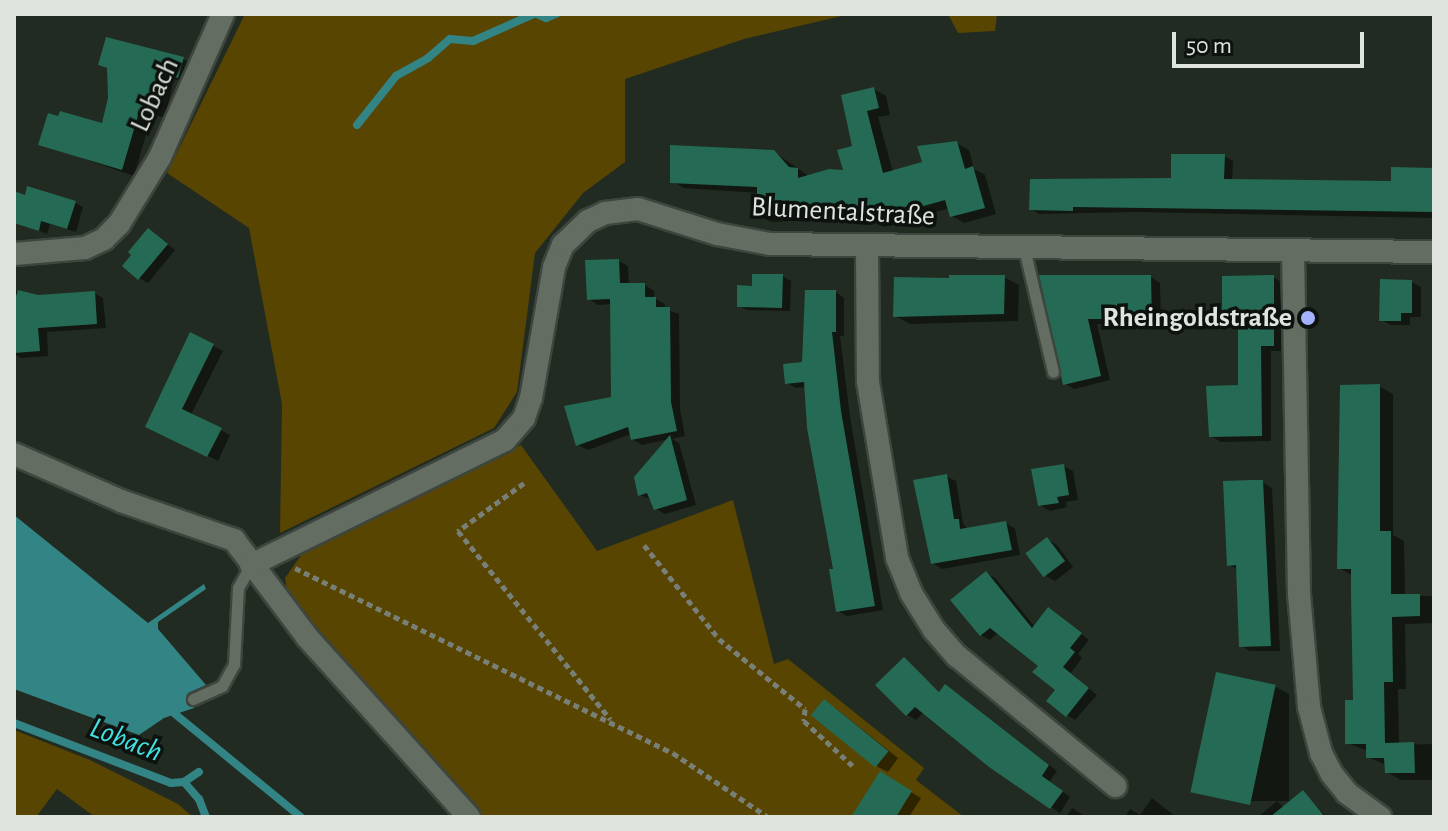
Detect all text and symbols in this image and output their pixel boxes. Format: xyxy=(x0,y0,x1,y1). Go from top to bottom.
scale bar xyxy=(1176,16,1368,66)
text: 50 m xyxy=(1186,34,1232,58)
street label: Lobach xyxy=(123,53,187,137)
street label: Blumentalstraße xyxy=(750,190,936,234)
place label: Rheingoldstraße xyxy=(1102,301,1292,335)
marker: Rheingoldstraße xyxy=(1299,309,1317,327)
water label: Lobach xyxy=(85,710,167,770)

